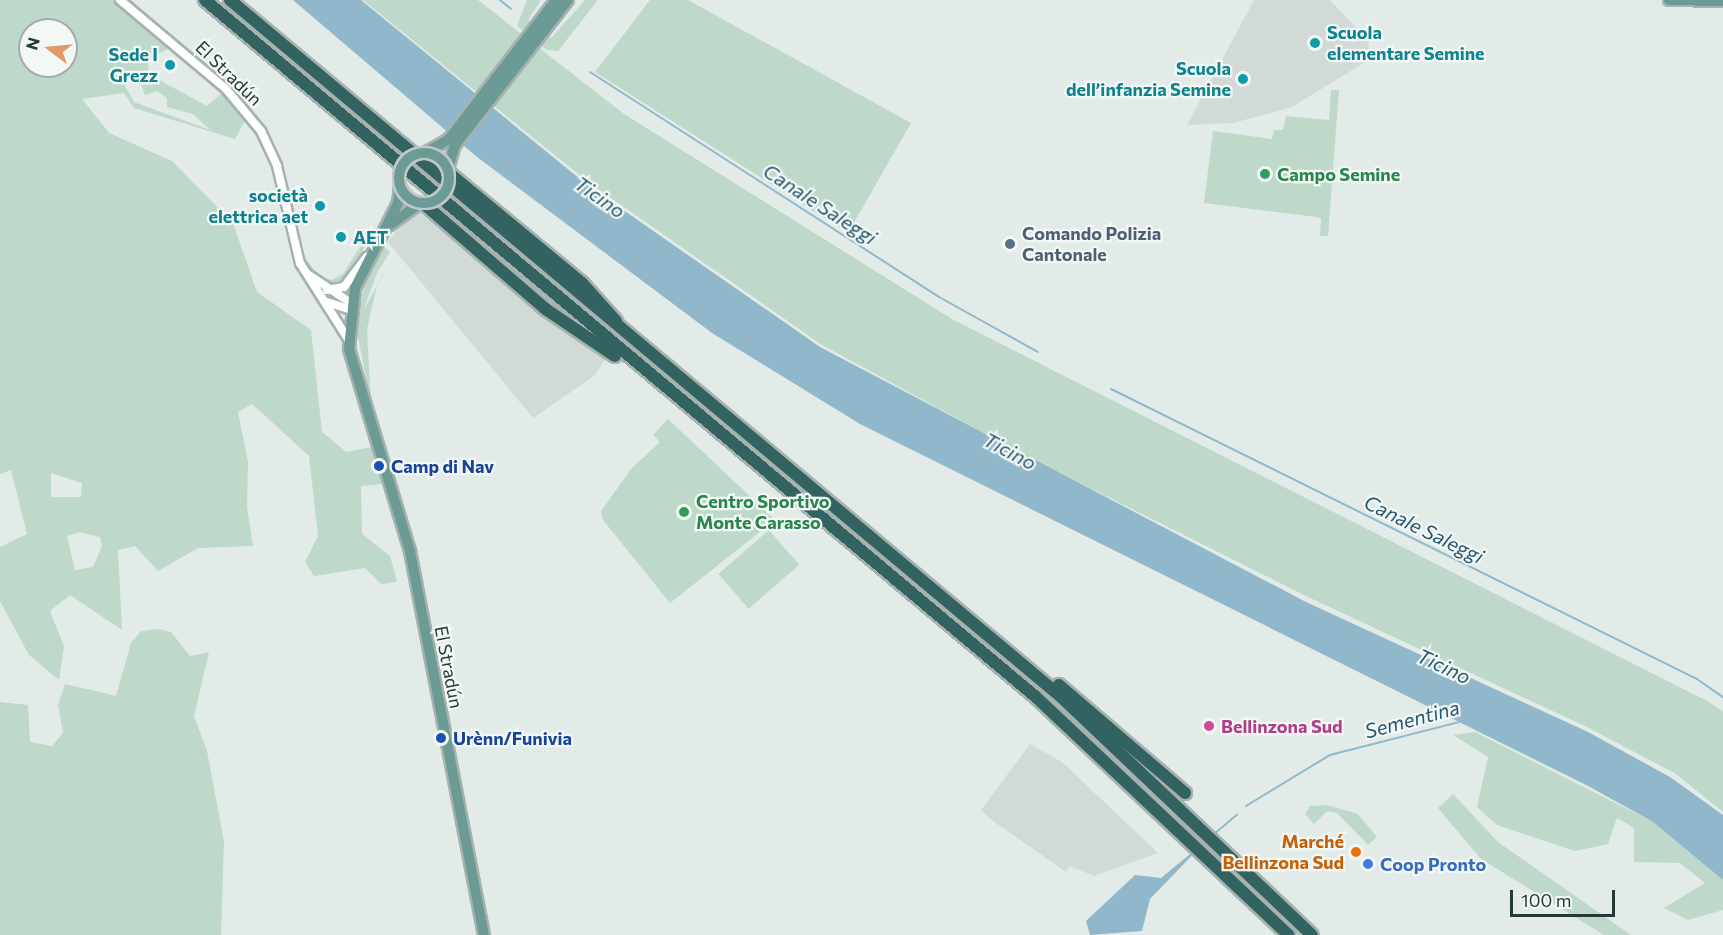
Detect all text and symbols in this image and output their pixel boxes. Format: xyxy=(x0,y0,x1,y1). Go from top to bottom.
north arrow xyxy=(18,18,78,78)
place label: Scuola elementare Semine xyxy=(1327,22,1485,64)
text: N xyxy=(21,35,43,52)
street label: El Stradún xyxy=(191,36,267,110)
marker: Scuola elementare Semine xyxy=(1308,36,1322,50)
place label: Sede I Grezz xyxy=(109,44,158,86)
marker: Sede I Grezz xyxy=(163,58,177,72)
place label: Scuola dell’infanzia Semine xyxy=(1066,58,1231,100)
marker: Scuola dell’infanzia Semine xyxy=(1236,72,1250,86)
water label: Canale Saleggi xyxy=(759,158,881,250)
place label: Campo Semine xyxy=(1277,163,1400,185)
marker: Campo Semine xyxy=(1258,167,1272,181)
water label: Ticino xyxy=(570,171,630,223)
place label: società elettrica aet xyxy=(208,185,308,228)
marker: società elettrica aet xyxy=(313,199,327,213)
place label: Comando Polizia Cantonale xyxy=(1022,223,1161,266)
place label: AET xyxy=(353,226,388,248)
marker: AET xyxy=(334,230,348,244)
marker: Comando Polizia Cantonale xyxy=(1003,237,1017,251)
water label: Ticino xyxy=(979,427,1041,475)
place label: Camp di Nav xyxy=(391,455,494,477)
marker: Camp di Nav xyxy=(372,459,386,473)
water label: Canale Saleggi xyxy=(1360,490,1488,568)
place label: Centro Sportivo Monte Carasso xyxy=(696,491,830,534)
marker: Centro Sportivo Monte Carasso xyxy=(677,505,691,519)
street label: El Stradún xyxy=(430,624,468,710)
water label: Ticino xyxy=(1413,643,1475,689)
water label: Sementina xyxy=(1362,695,1462,743)
place label: Bellinzona Sud xyxy=(1221,715,1343,737)
marker: Bellinzona Sud xyxy=(1202,719,1216,733)
place label: Urènn/Funivia xyxy=(453,727,572,749)
marker: Urènn/Funivia xyxy=(434,731,448,745)
place label: Marché Bellinzona Sud xyxy=(1222,831,1344,874)
marker: Marché Bellinzona Sud xyxy=(1349,845,1363,859)
place label: Coop Pronto xyxy=(1380,853,1486,875)
marker: Coop Pronto xyxy=(1361,857,1375,871)
scale bar xyxy=(1513,878,1618,916)
text: 100 m xyxy=(1521,889,1571,911)

